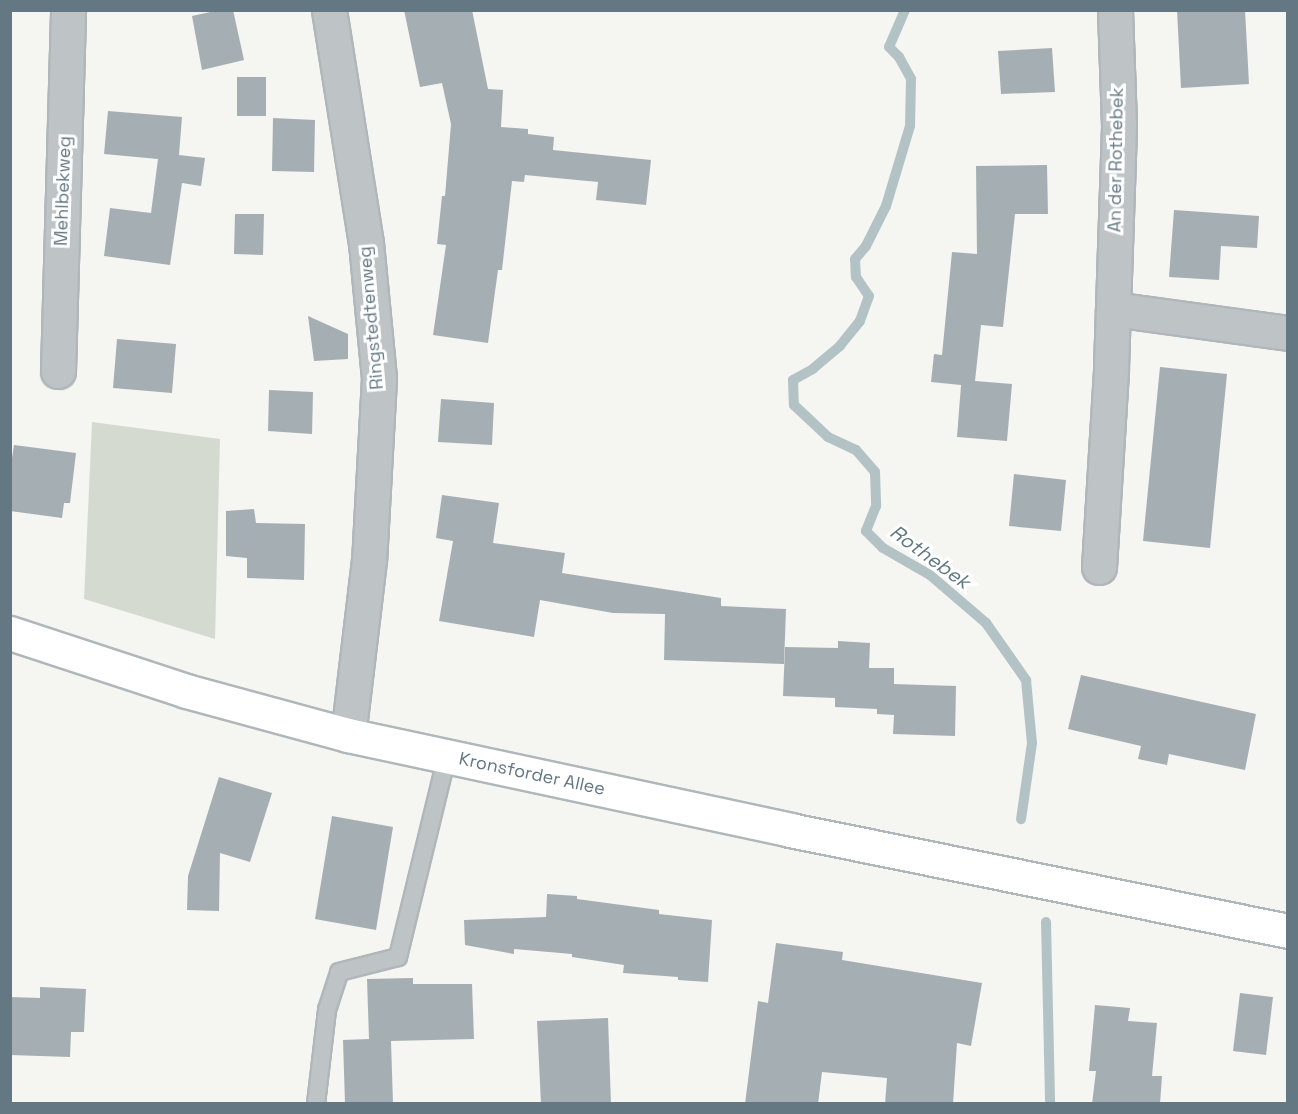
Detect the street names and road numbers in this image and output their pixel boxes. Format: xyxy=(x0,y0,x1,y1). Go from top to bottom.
street label: An der Rothebek xyxy=(1104,87,1128,233)
street label: Mehlbekweg xyxy=(50,136,76,246)
street label: Ringstedtenweg xyxy=(354,245,388,391)
street label: Kronsforder Allee xyxy=(457,748,607,800)

